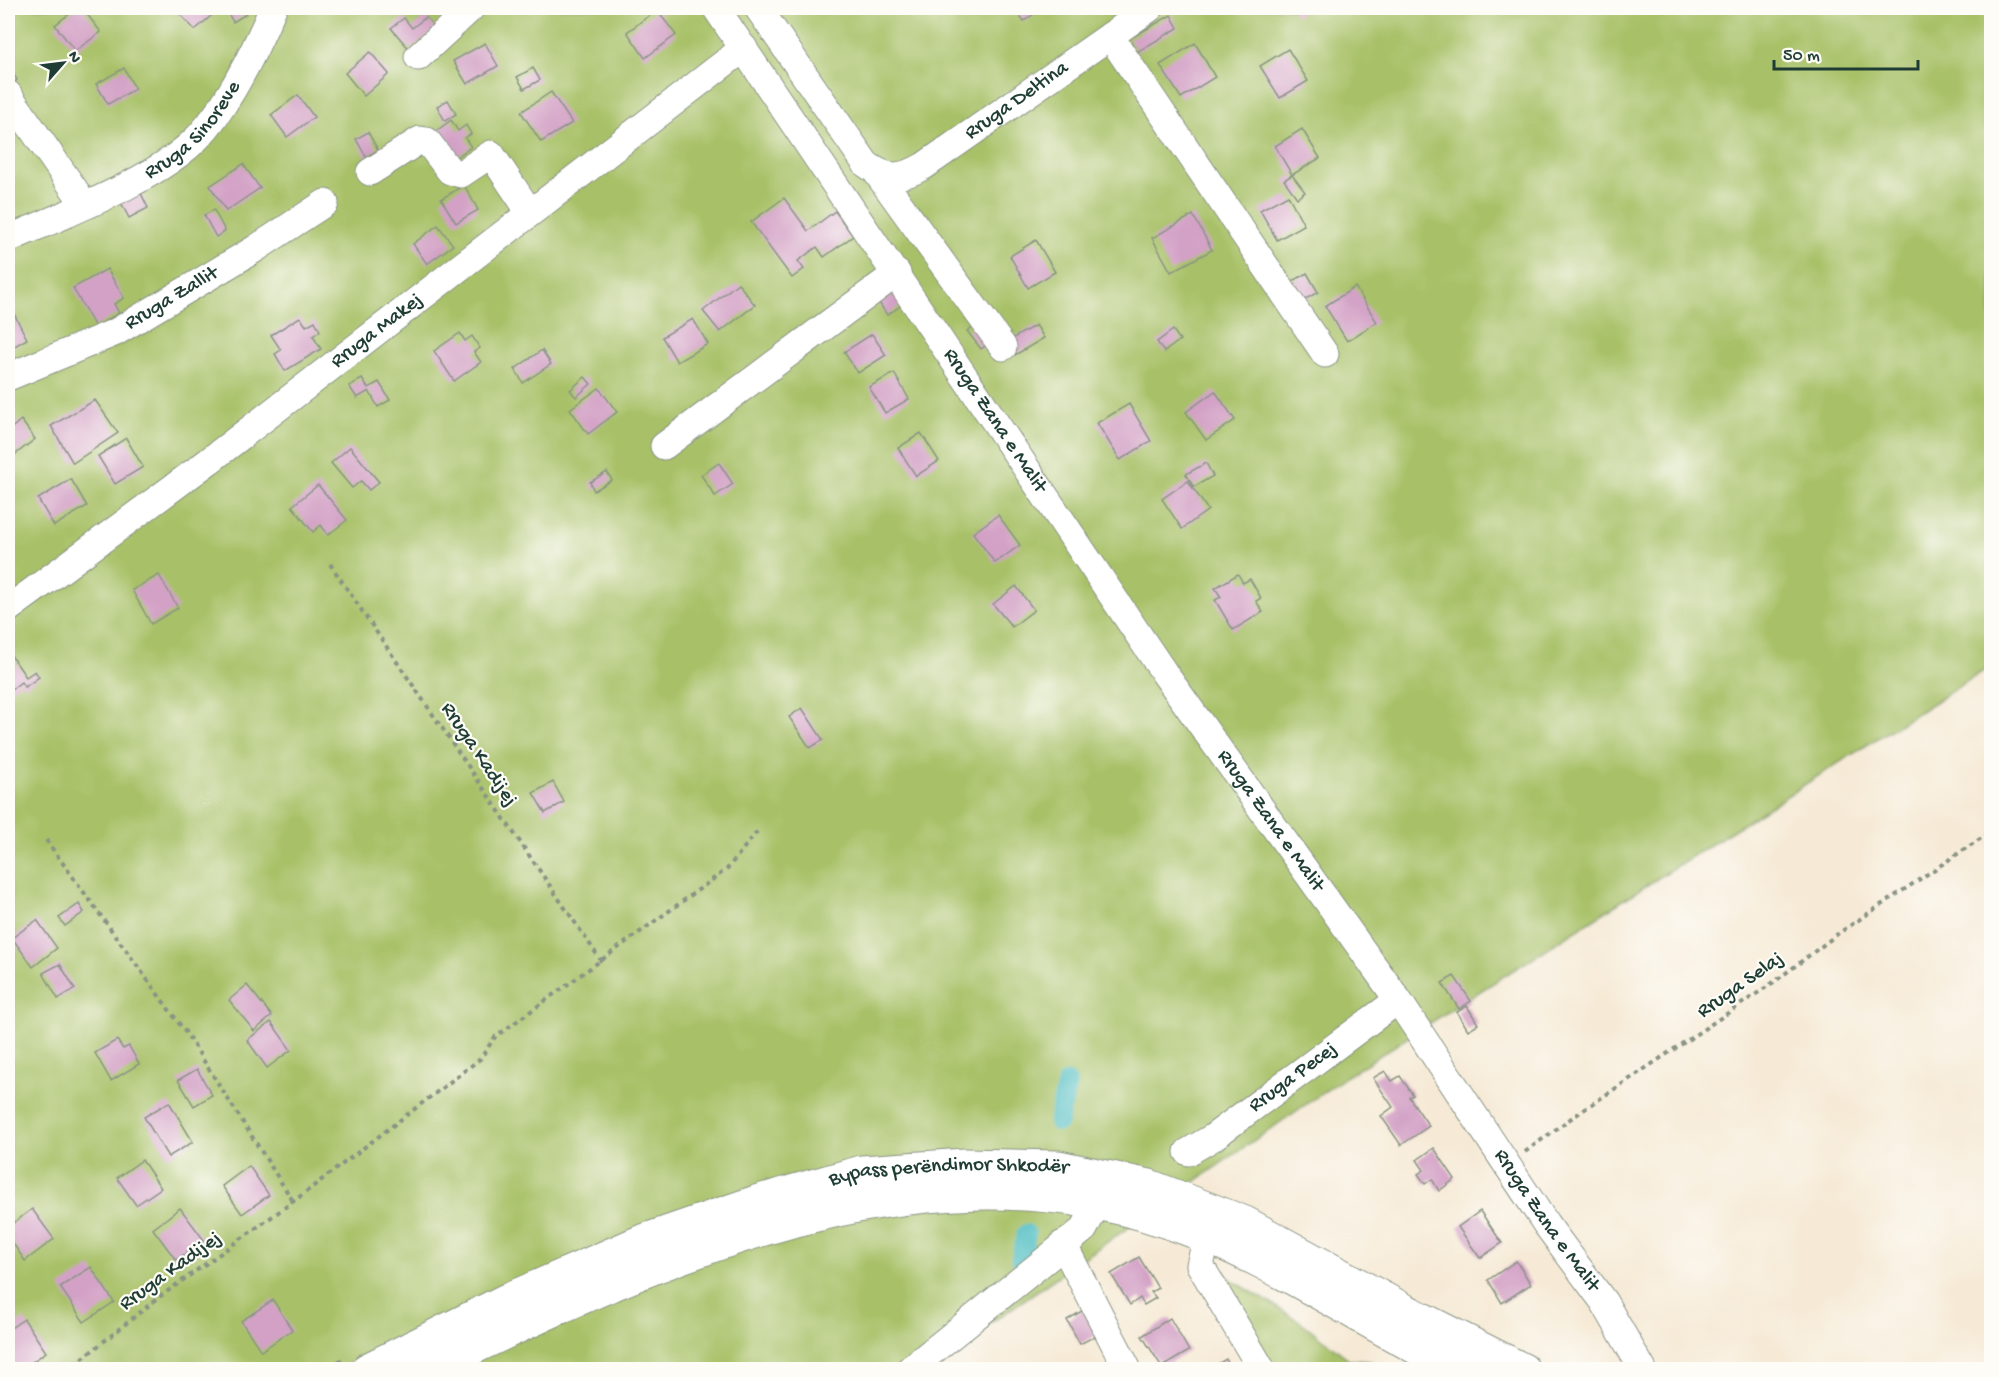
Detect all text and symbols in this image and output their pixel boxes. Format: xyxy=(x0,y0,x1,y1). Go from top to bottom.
north arrow xyxy=(33,33,93,93)
scale bar xyxy=(1774,33,1918,71)
text: 50 m xyxy=(1783,46,1820,67)
text: N xyxy=(62,49,84,67)
street label: Rruga Deltina xyxy=(960,55,1075,146)
street label: Rruga Sinoreve xyxy=(140,76,248,186)
street label: Rruga Zallit xyxy=(121,260,225,336)
street label: Rruga Makej xyxy=(326,288,428,375)
street label: Rruga Zana e Malit xyxy=(937,344,1053,500)
street label: Rruga Kadijej xyxy=(434,698,522,812)
street label: Rruga Zana e Malit xyxy=(1211,745,1331,899)
street label: Rruga Selaj xyxy=(1693,947,1789,1025)
street label: Rruga Pecej xyxy=(1244,1037,1342,1119)
street label: Rruga Zana e Malit xyxy=(1488,1145,1606,1299)
street label: Bypass perëndimor Shkodër xyxy=(825,1152,1072,1193)
street label: Rruga Kadijej xyxy=(115,1227,227,1317)

